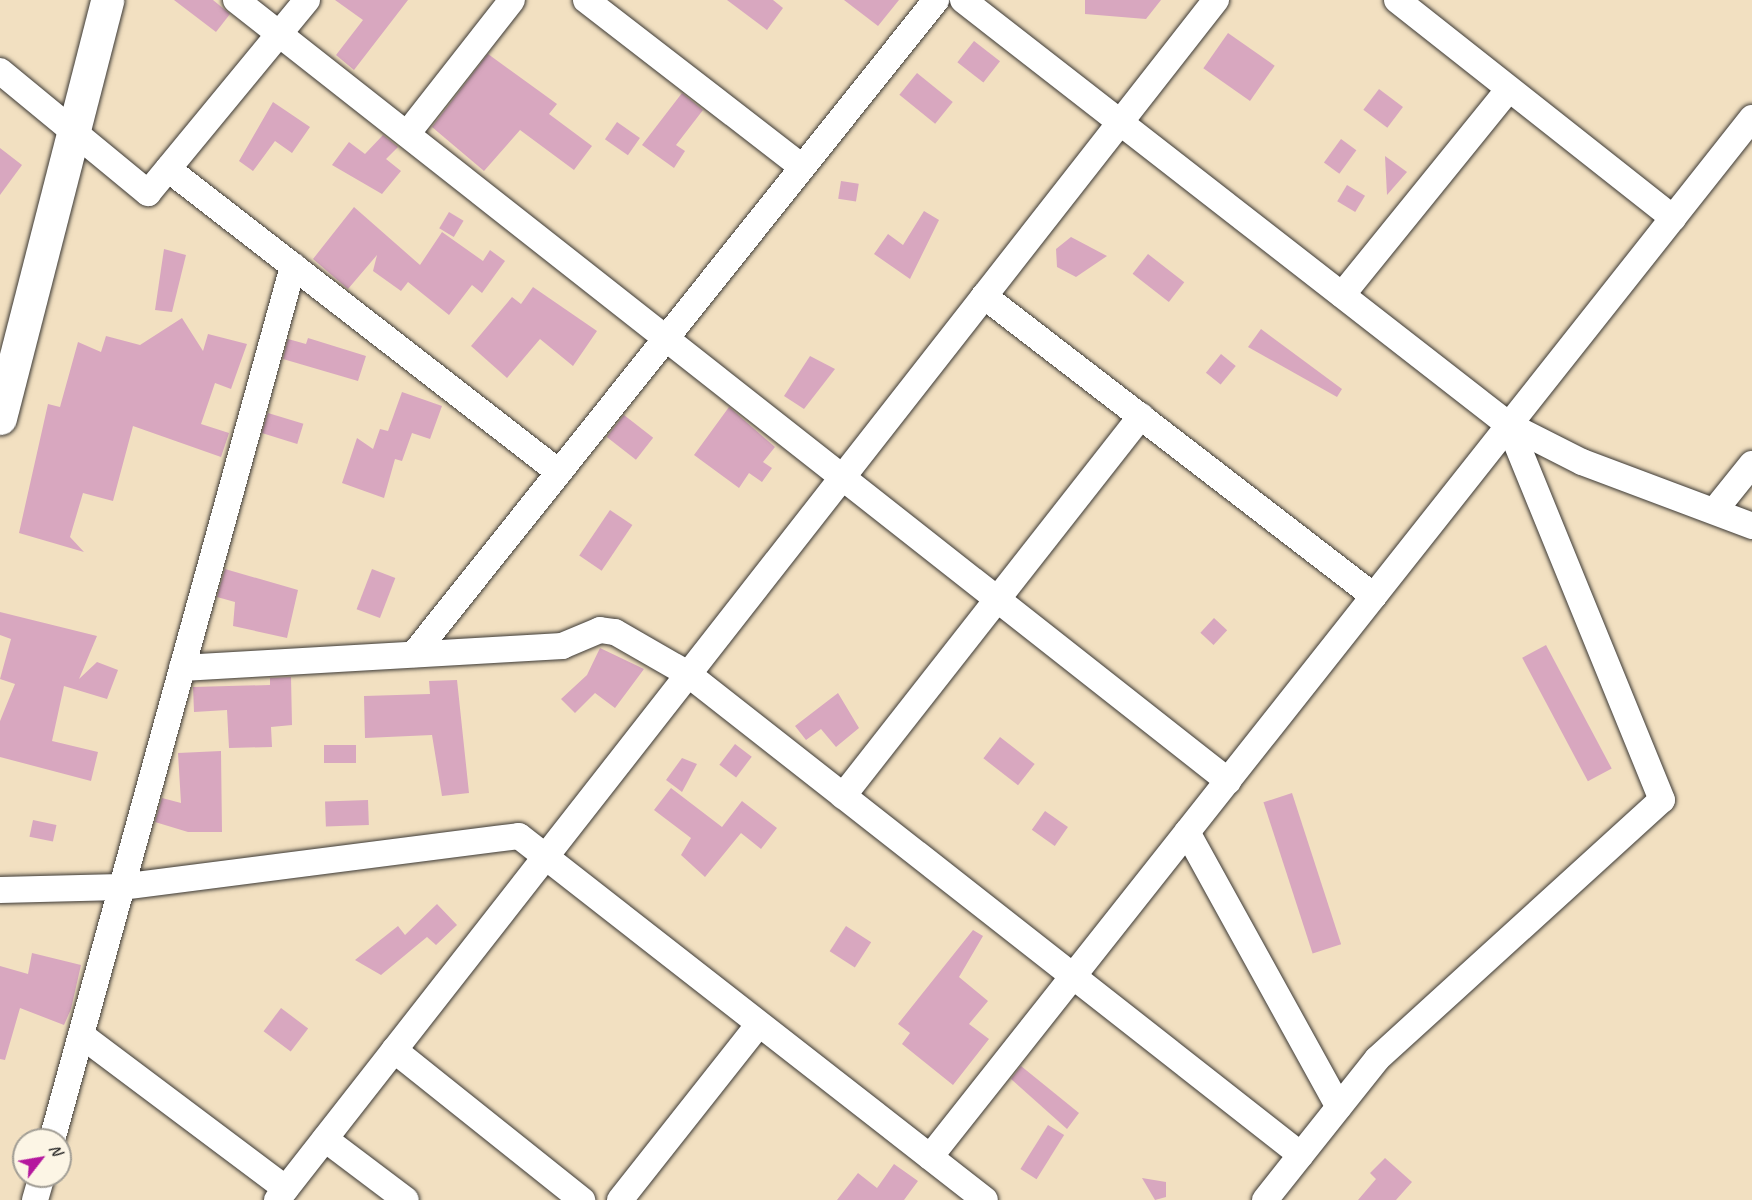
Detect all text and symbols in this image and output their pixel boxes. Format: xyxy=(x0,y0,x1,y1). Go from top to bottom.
north arrow xyxy=(12,1128,72,1188)
text: N xyxy=(45,1140,67,1159)

